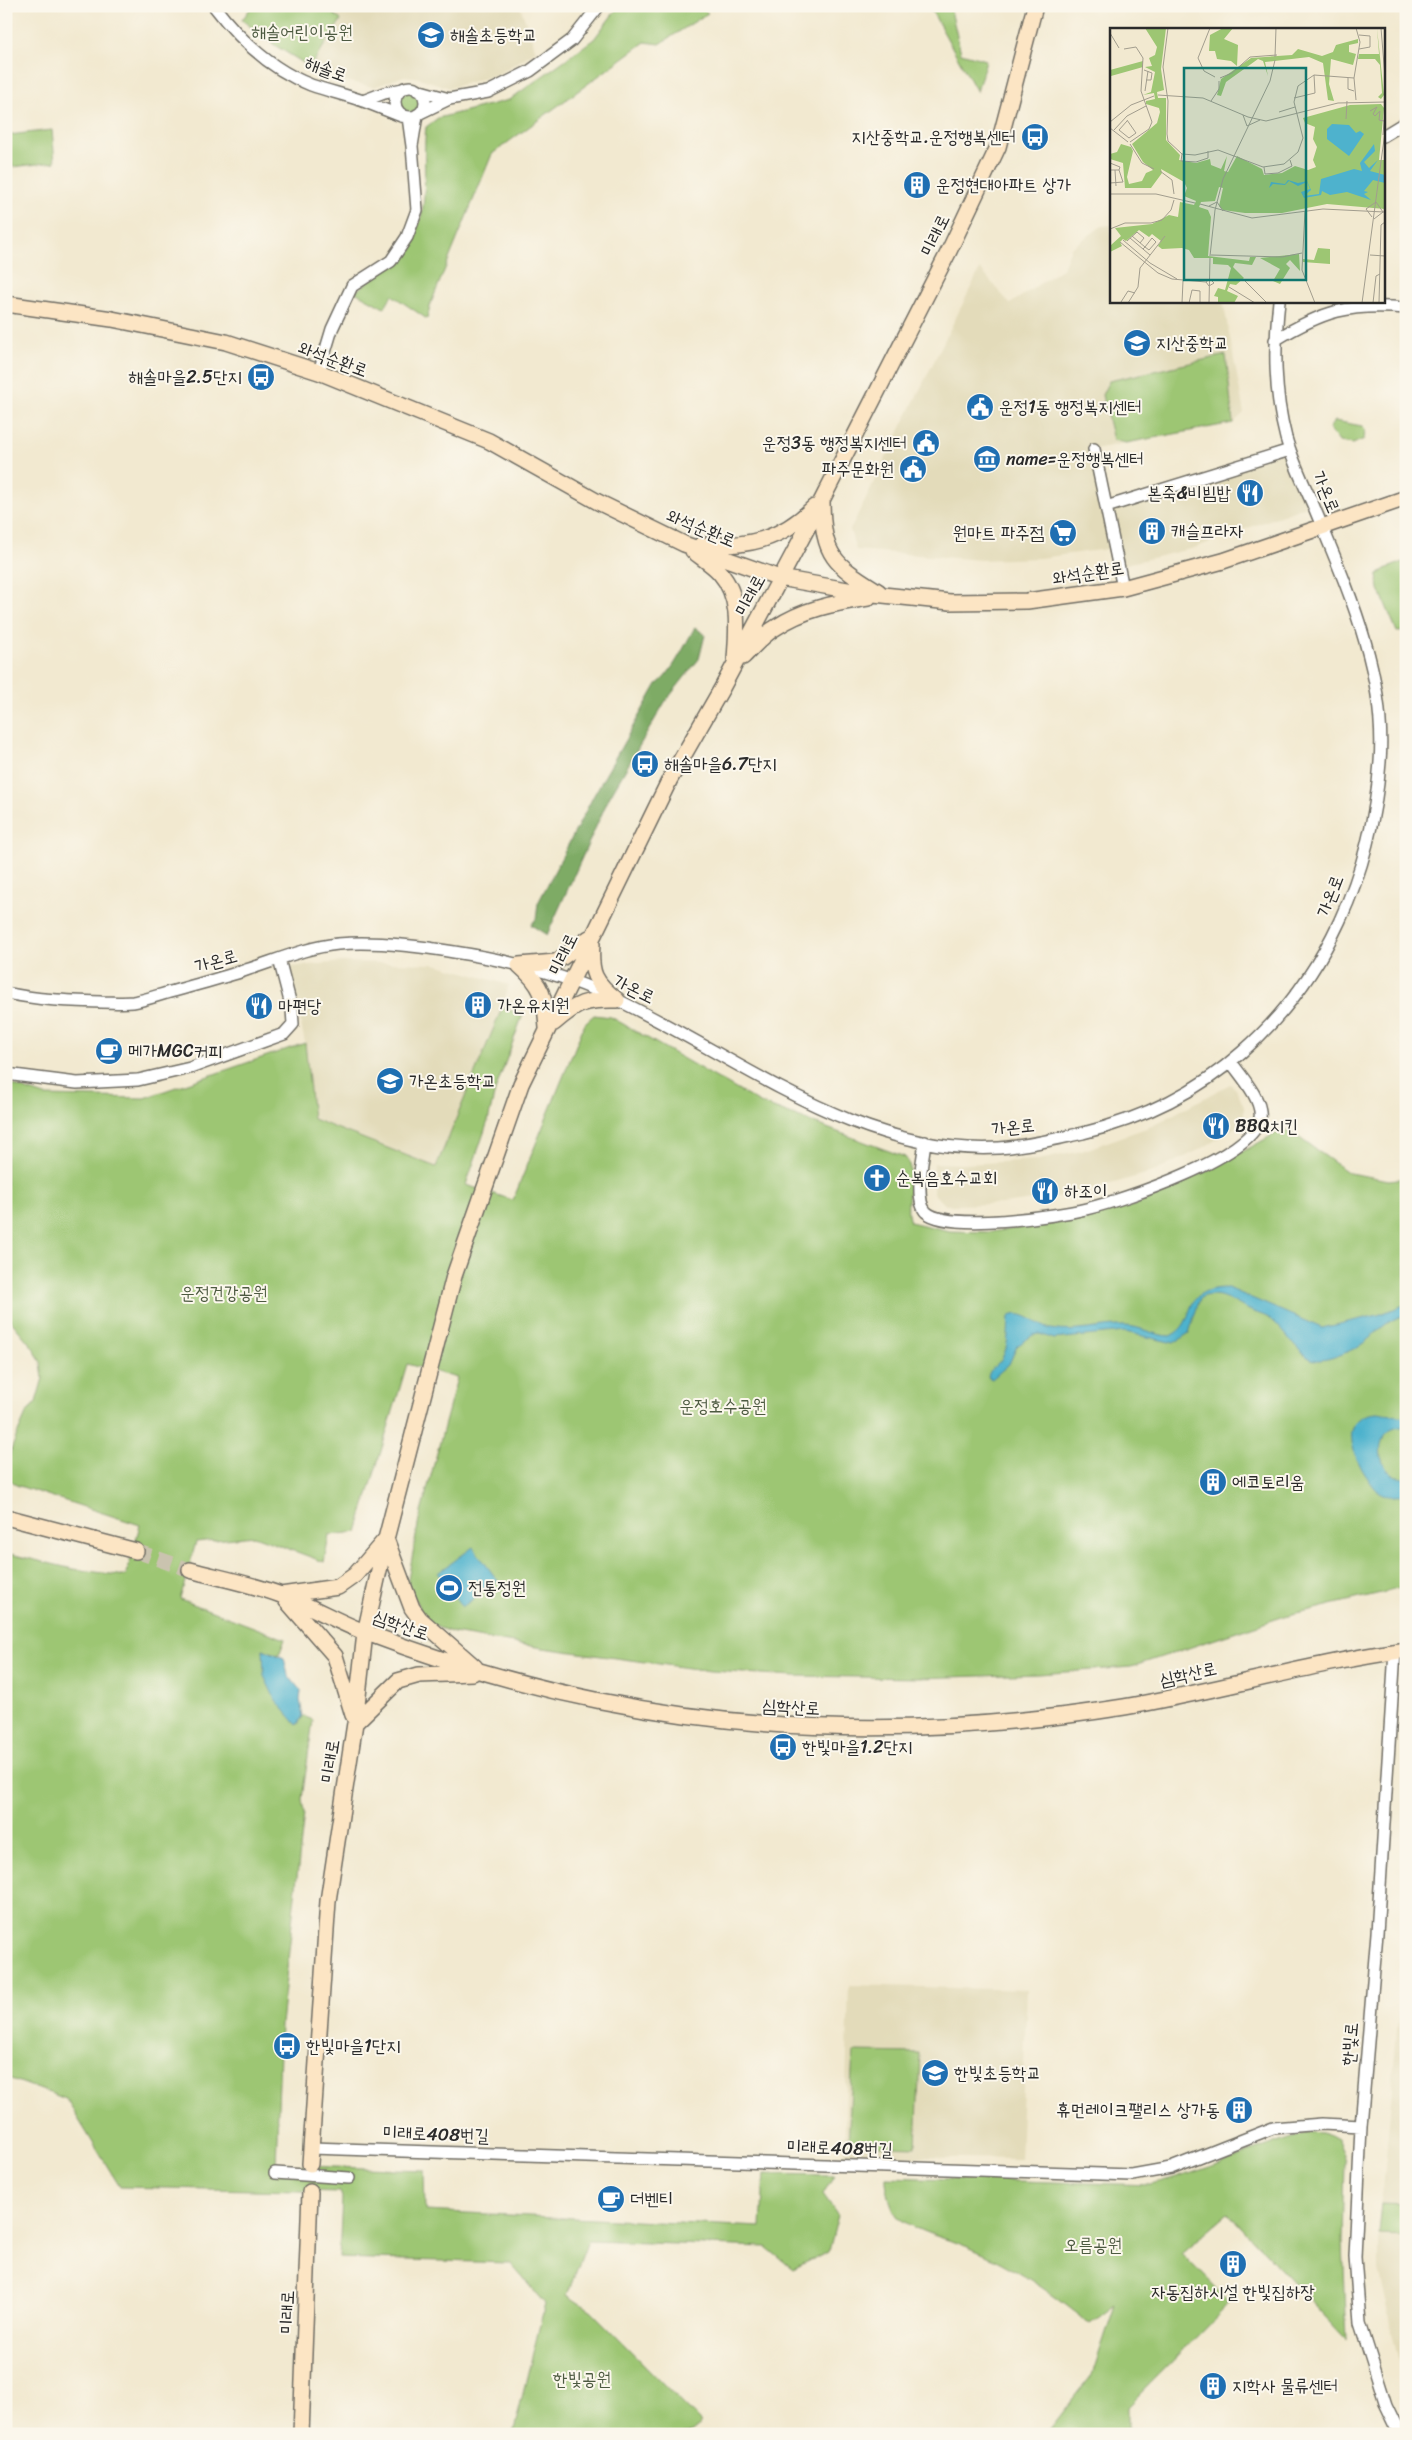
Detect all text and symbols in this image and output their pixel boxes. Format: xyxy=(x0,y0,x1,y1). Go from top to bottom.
park label: 해솔어린이공원 xyxy=(251,16,353,48)
place label: 해솔초등학교 xyxy=(450,19,537,51)
school or university icon: 해솔초등학교 xyxy=(416,20,446,50)
inset map xyxy=(1110,28,1384,302)
street label: 해솔로 xyxy=(300,47,352,91)
place label: 지산중학교.운정행복센터 xyxy=(851,121,1016,153)
bus stop icon: 지산중학교.운정행복센터 xyxy=(1020,122,1050,152)
place label: 운정현대아파트 상가 xyxy=(936,169,1072,201)
building icon: 운정현대아파트 상가 xyxy=(902,170,932,200)
street label: 미래로 xyxy=(911,208,959,262)
place label: 지산중학교 xyxy=(1156,327,1228,359)
school or university icon: 지산중학교 xyxy=(1122,328,1152,358)
street label: 와석순환로 xyxy=(294,332,372,386)
place label: 해솔마을2.5단지 xyxy=(128,361,242,393)
bus stop icon: 해솔마을2.5단지 xyxy=(246,362,276,392)
place label: 운정1동 행정복지센터 xyxy=(999,391,1142,423)
public building icon: 운정1동 행정복지센터 xyxy=(965,392,995,422)
place label: 운정3동 행정복지센터 xyxy=(762,427,907,459)
public building icon: 운정3동 행정복지센터 xyxy=(911,428,941,458)
place label: name=운정행복센터 xyxy=(1006,443,1144,475)
museum icon: name=운정행복센터 xyxy=(972,444,1002,474)
place label: 파주문화원 xyxy=(822,453,894,485)
public building icon: 파주문화원 xyxy=(898,454,928,484)
street label: 가온로 xyxy=(1303,466,1349,518)
place label: 본죽&비빔밥 xyxy=(1147,477,1232,509)
restaurant icon: 본죽&비빔밥 xyxy=(1235,478,1265,508)
street label: 와석순환로 xyxy=(661,500,741,556)
place label: 캐슬프라자 xyxy=(1171,515,1244,547)
building icon: 캐슬프라자 xyxy=(1137,516,1167,546)
place label: 원마트 파주점 xyxy=(952,517,1045,549)
supermarket icon: 원마트 파주점 xyxy=(1048,518,1078,548)
street label: 와석순환로 xyxy=(1050,552,1126,594)
street label: 미래로 xyxy=(726,568,774,622)
place label: 해솔마을6.7단지 xyxy=(664,748,777,780)
bus stop icon: 해솔마을6.7단지 xyxy=(630,749,660,779)
street label: 가온로 xyxy=(1307,870,1353,922)
street label: 미래로 xyxy=(539,927,587,981)
street label: 가온로 xyxy=(191,940,241,982)
street label: 가온로 xyxy=(607,965,661,1013)
place label: 가온유치원 xyxy=(497,989,569,1021)
place label: 마편당 xyxy=(278,990,322,1022)
building icon: 가온유치원 xyxy=(463,990,493,1020)
restaurant icon: 마편당 xyxy=(244,991,274,1021)
place label: 메가MGC커피 xyxy=(128,1035,223,1067)
cafe icon: 메가MGC커피 xyxy=(94,1036,124,1066)
place label: 가온초등학교 xyxy=(409,1065,496,1097)
school or university icon: 가온초등학교 xyxy=(375,1066,405,1096)
street label: 가온로 xyxy=(990,1109,1036,1145)
place label: BBQ치킨 xyxy=(1235,1110,1299,1142)
restaurant icon: BBQ치킨 xyxy=(1201,1111,1231,1141)
place label: 순복음호수교회 xyxy=(896,1162,997,1194)
church icon: 순복음호수교회 xyxy=(862,1163,892,1193)
place label: 하조이 xyxy=(1064,1175,1107,1207)
restaurant icon: 하조이 xyxy=(1030,1176,1060,1206)
park label: 운정건강공원 xyxy=(181,1277,267,1309)
park label: 운정호수공원 xyxy=(680,1390,766,1422)
place label: 에코토리움 xyxy=(1232,1466,1304,1498)
building icon: 에코토리움 xyxy=(1198,1467,1228,1497)
place label: 전통정원 xyxy=(468,1572,526,1604)
sports icon: 전통정원 xyxy=(434,1573,464,1603)
street label: 심학산로 xyxy=(368,1600,434,1650)
street label: 심학산로 xyxy=(1156,1652,1220,1696)
street label: 심학산로 xyxy=(761,1690,821,1724)
place label: 한빛마을1.2단지 xyxy=(802,1731,912,1763)
bus stop icon: 한빛마을1.2단지 xyxy=(768,1732,798,1762)
street label: 미래로 xyxy=(311,1737,349,1785)
street label: 한빛로 xyxy=(1332,2021,1368,2067)
place label: 한빛마을1단지 xyxy=(306,2030,401,2062)
bus stop icon: 한빛마을1단지 xyxy=(272,2031,302,2061)
place label: 한빛초등학교 xyxy=(954,2057,1041,2089)
school or university icon: 한빛초등학교 xyxy=(920,2058,950,2088)
place label: 휴먼레이크팰리스 상가동 xyxy=(1056,2094,1220,2126)
building icon: 휴먼레이크팰리스 상가동 xyxy=(1224,2095,1254,2125)
street label: 미래로408번길 xyxy=(383,2116,490,2152)
street label: 미래로408번길 xyxy=(787,2130,894,2166)
place label: 더벤티 xyxy=(630,2183,673,2215)
cafe icon: 더벤티 xyxy=(596,2184,626,2214)
park label: 오름공원 xyxy=(1064,2229,1122,2261)
building icon: 자동집하시설 한빛집하장 xyxy=(1218,2249,1248,2279)
place label: 자동집하시설 한빛집하장 xyxy=(1151,2276,1315,2308)
street label: 미래로 xyxy=(270,2290,304,2334)
park label: 한빛공원 xyxy=(553,2363,611,2395)
place label: 지학사 물류센터 xyxy=(1232,2370,1338,2402)
building icon: 지학사 물류센터 xyxy=(1198,2371,1228,2401)

